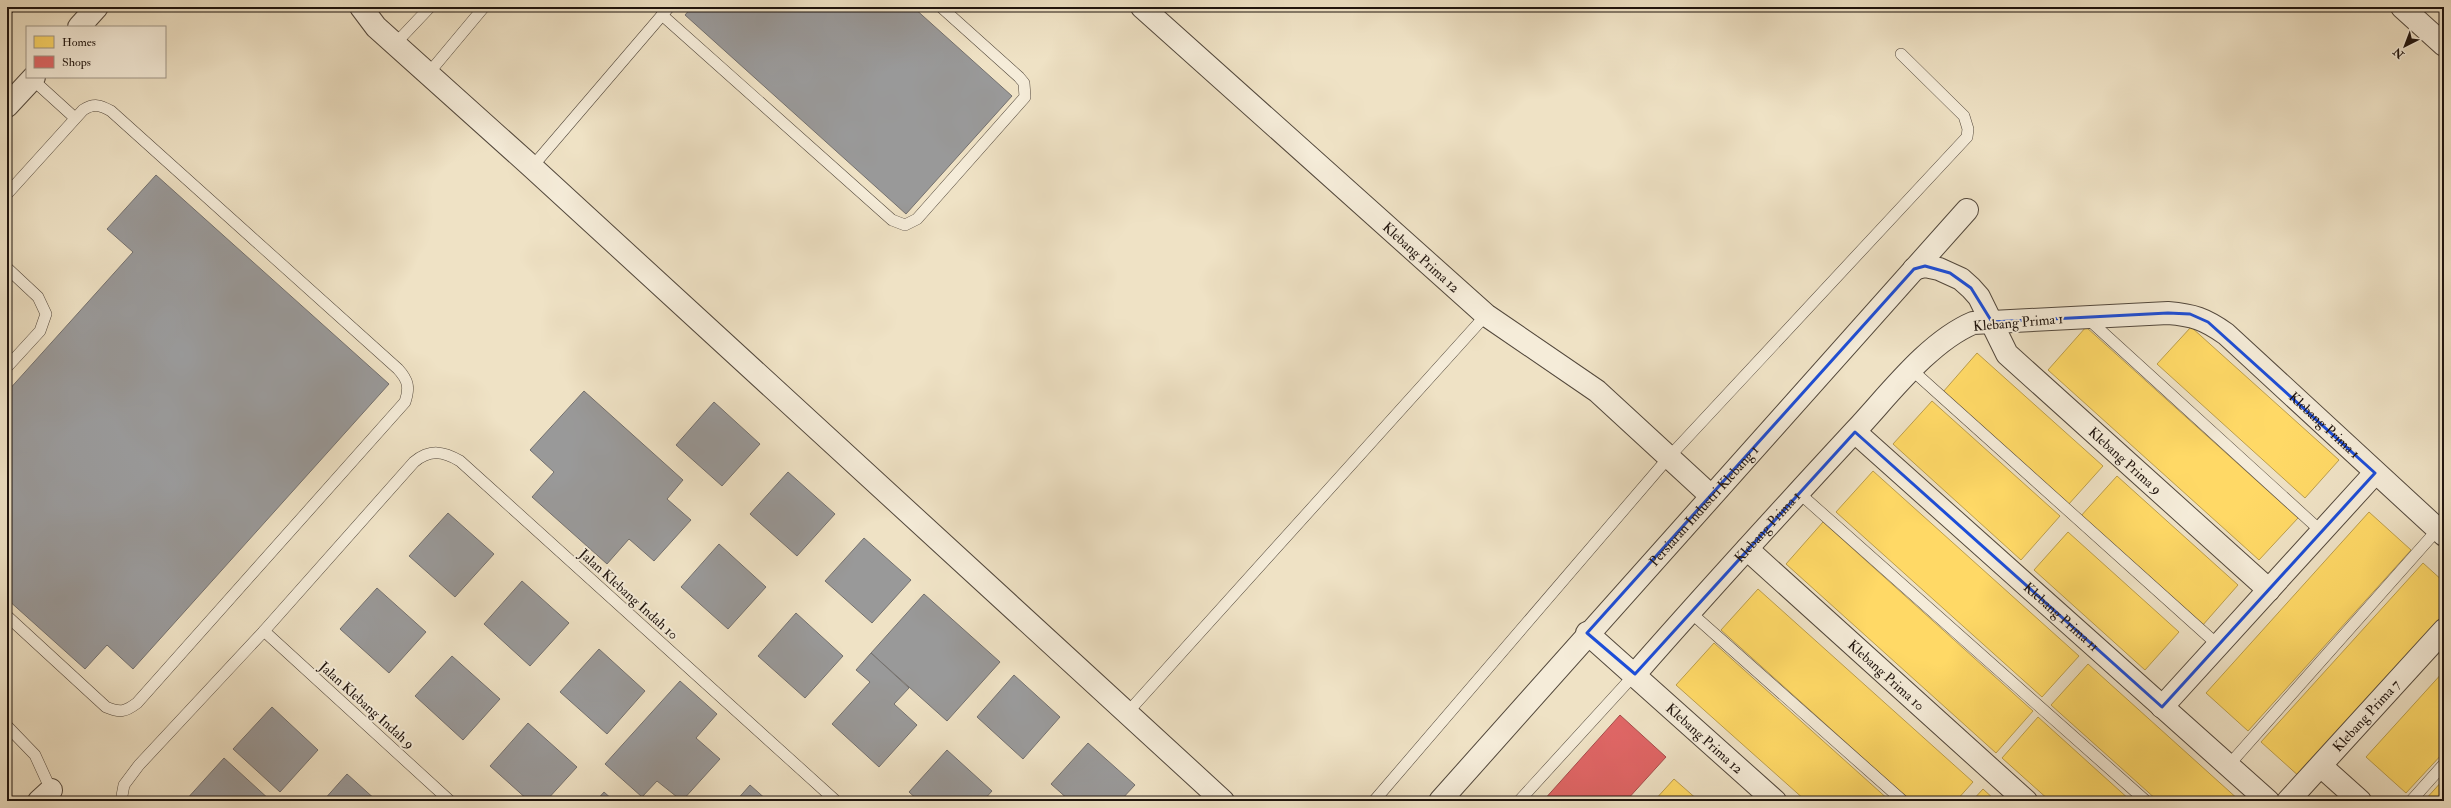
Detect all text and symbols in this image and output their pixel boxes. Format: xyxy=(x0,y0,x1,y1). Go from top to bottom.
legend xyxy=(26,26,166,78)
north arrow xyxy=(2385,26,2425,66)
text: Homes xyxy=(62,35,96,50)
text: N xyxy=(2390,44,2407,62)
text: Shops xyxy=(62,55,91,70)
street label: Klebang Prima 12 xyxy=(1379,219,1463,296)
street label: Klebang Prima 1 xyxy=(1972,310,2064,335)
street label: Klebang Prima 1 xyxy=(2285,388,2363,462)
street label: Klebang Prima 9 xyxy=(2085,424,2165,498)
street label: Persiaran Industri Klebang 1 xyxy=(1645,442,1762,570)
street label: Klebang Prima 1 xyxy=(1731,488,1804,566)
street label: Jalan Klebang Indah 10 xyxy=(575,545,682,643)
street label: Klebang Prima 11 xyxy=(2020,579,2103,655)
street label: Klebang Prima 10 xyxy=(1844,636,1928,714)
street label: Jalan Klebang Indah 9 xyxy=(315,657,418,753)
street label: Klebang Prima 7 xyxy=(2329,676,2404,755)
street label: Klebang Prima 12 xyxy=(1662,700,1747,778)

